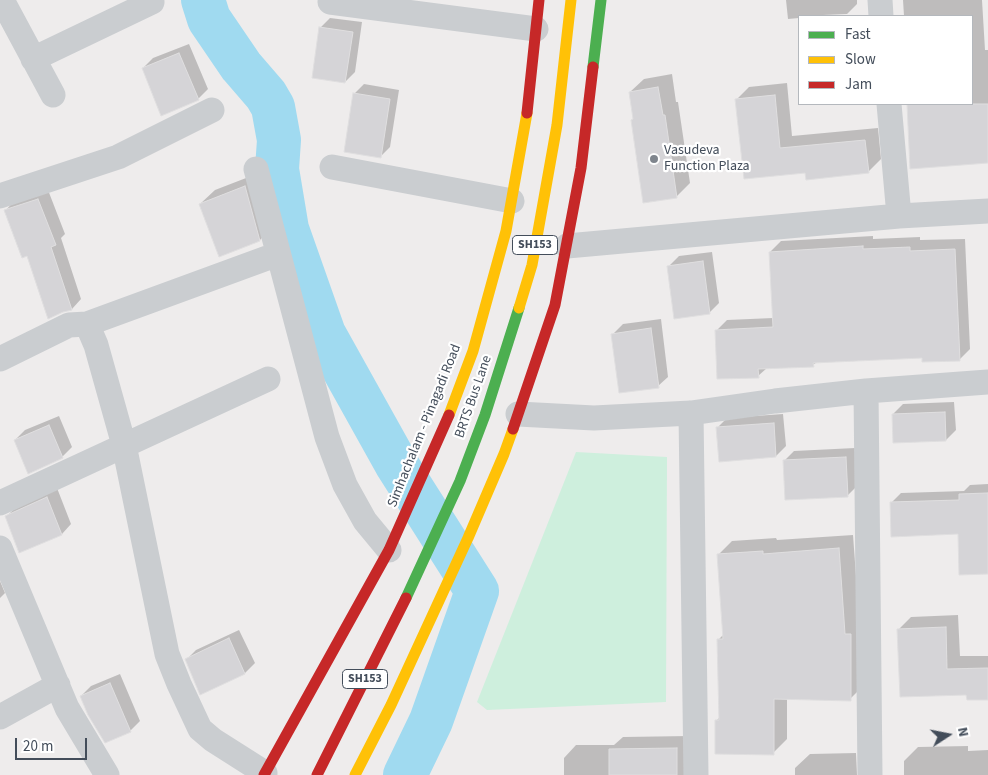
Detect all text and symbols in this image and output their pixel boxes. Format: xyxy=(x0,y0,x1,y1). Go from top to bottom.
legend xyxy=(798,15,973,105)
text: Fast xyxy=(845,24,871,45)
text: Slow xyxy=(845,49,876,70)
text: Jam xyxy=(845,74,872,95)
place label: Vasudeva Function Plaza xyxy=(664,143,750,176)
marker: Vasudeva Function Plaza xyxy=(648,153,660,165)
road number: SH153 xyxy=(512,236,558,254)
street label: Simhachalam - Pinagadi Road xyxy=(385,342,465,510)
street label: BRTS Bus Lane xyxy=(452,354,496,440)
road number: SH153 xyxy=(342,670,388,689)
north arrow xyxy=(923,710,973,760)
text: N xyxy=(952,726,973,739)
scale bar xyxy=(18,728,90,760)
text: 20 m xyxy=(23,736,53,757)

